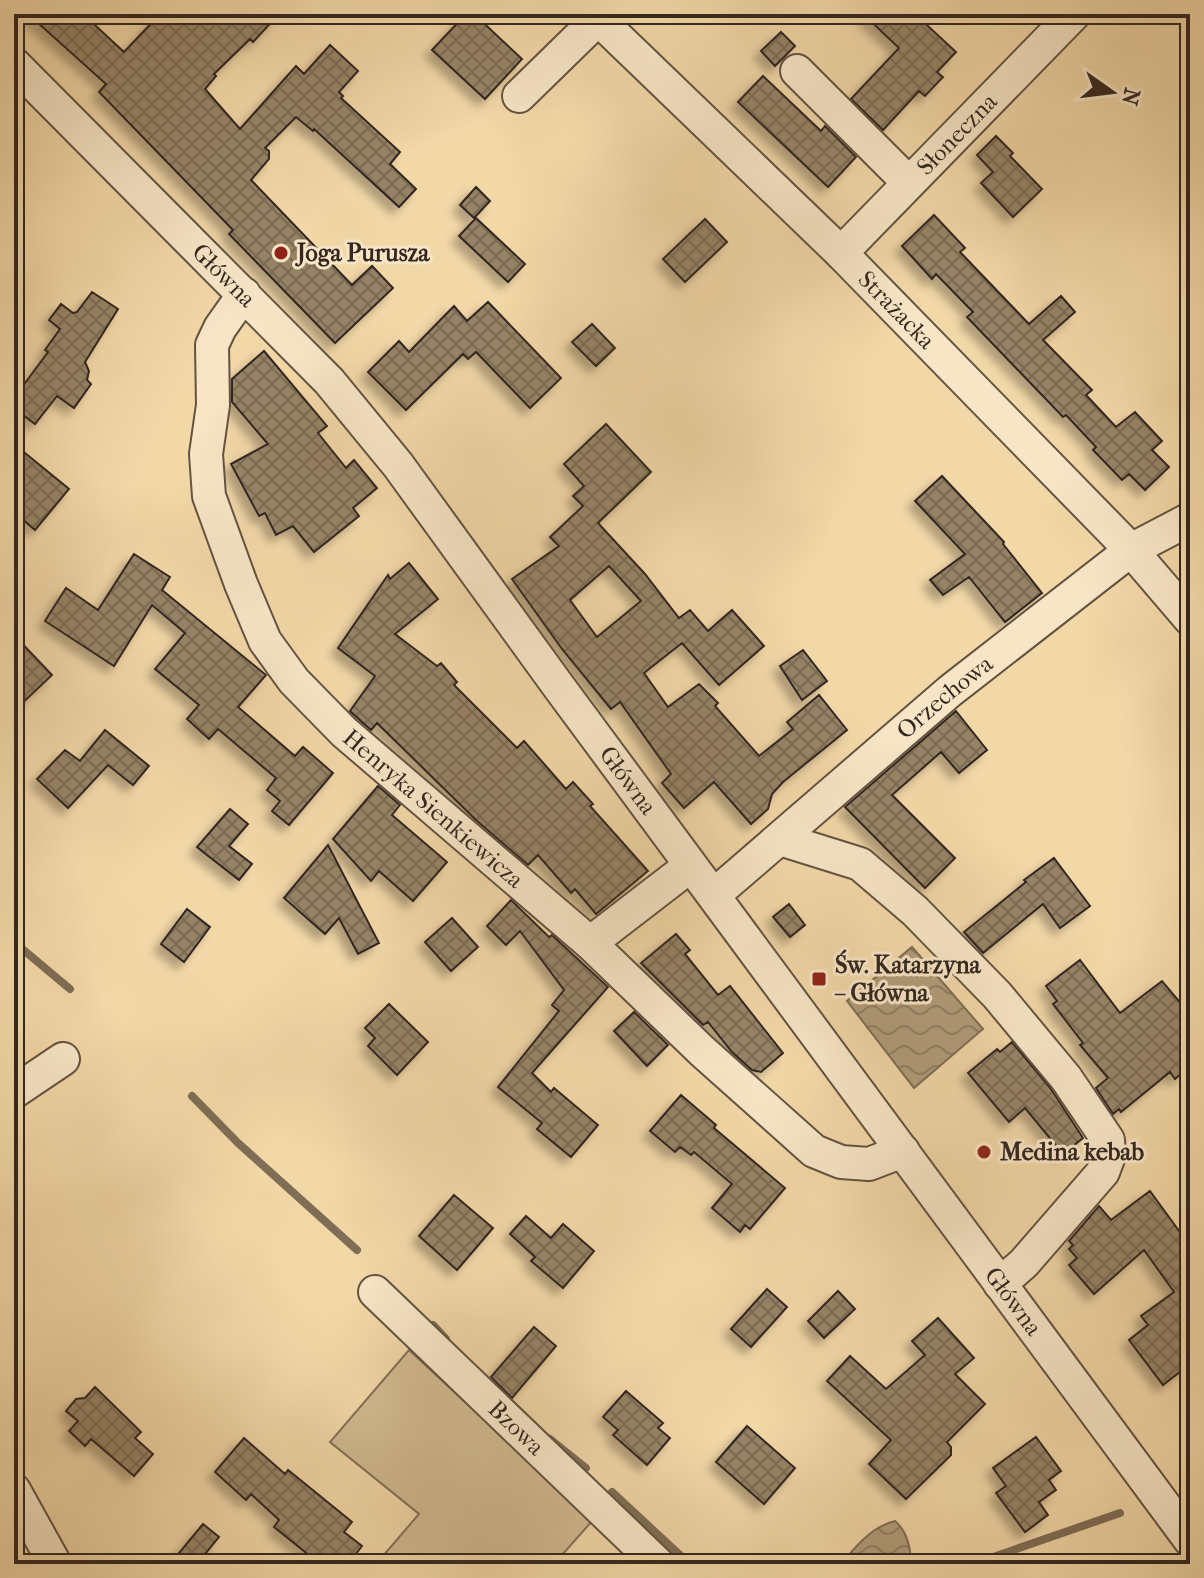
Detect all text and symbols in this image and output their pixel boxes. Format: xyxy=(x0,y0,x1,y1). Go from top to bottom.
north arrow xyxy=(1072,52,1152,132)
text: N xyxy=(1116,85,1145,108)
street label: Słoneczna xyxy=(911,87,1003,181)
street label: Główna xyxy=(187,238,262,314)
place label: Joga Purusza xyxy=(295,239,430,267)
marker: Joga Purusza xyxy=(272,244,290,262)
street label: Strażacka xyxy=(852,265,941,355)
street label: Orzechowa xyxy=(891,649,999,745)
street label: Henryka Sienkiewicza xyxy=(337,723,530,894)
street label: Główna xyxy=(594,741,663,821)
place label: Św. Katarzyna – Główna xyxy=(834,949,982,1007)
marker: Św. Katarzyna – Główna xyxy=(810,970,828,988)
place label: Medina kebab xyxy=(1000,1138,1144,1166)
marker: Medina kebab xyxy=(975,1143,993,1161)
street label: Główna xyxy=(979,1262,1048,1342)
street label: Bzowa xyxy=(483,1395,551,1462)

